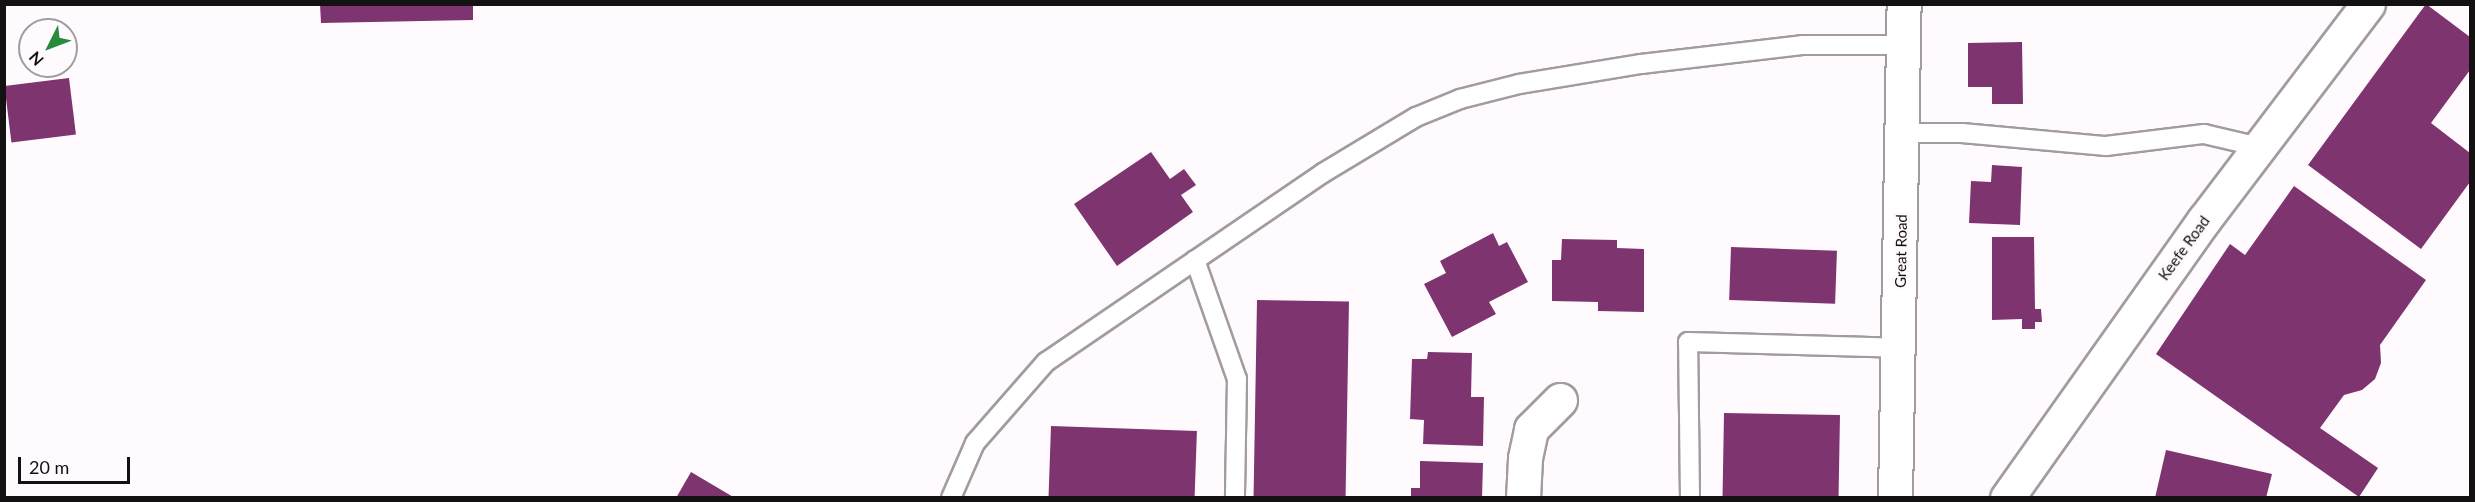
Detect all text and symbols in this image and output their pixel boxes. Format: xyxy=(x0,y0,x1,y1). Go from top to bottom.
north arrow xyxy=(18,18,78,78)
text: N xyxy=(25,48,47,70)
street label: Keefe Road xyxy=(2155,212,2213,284)
street label: Great Road xyxy=(1891,214,1911,288)
scale bar xyxy=(21,445,134,483)
text: 20 m xyxy=(29,456,69,478)

